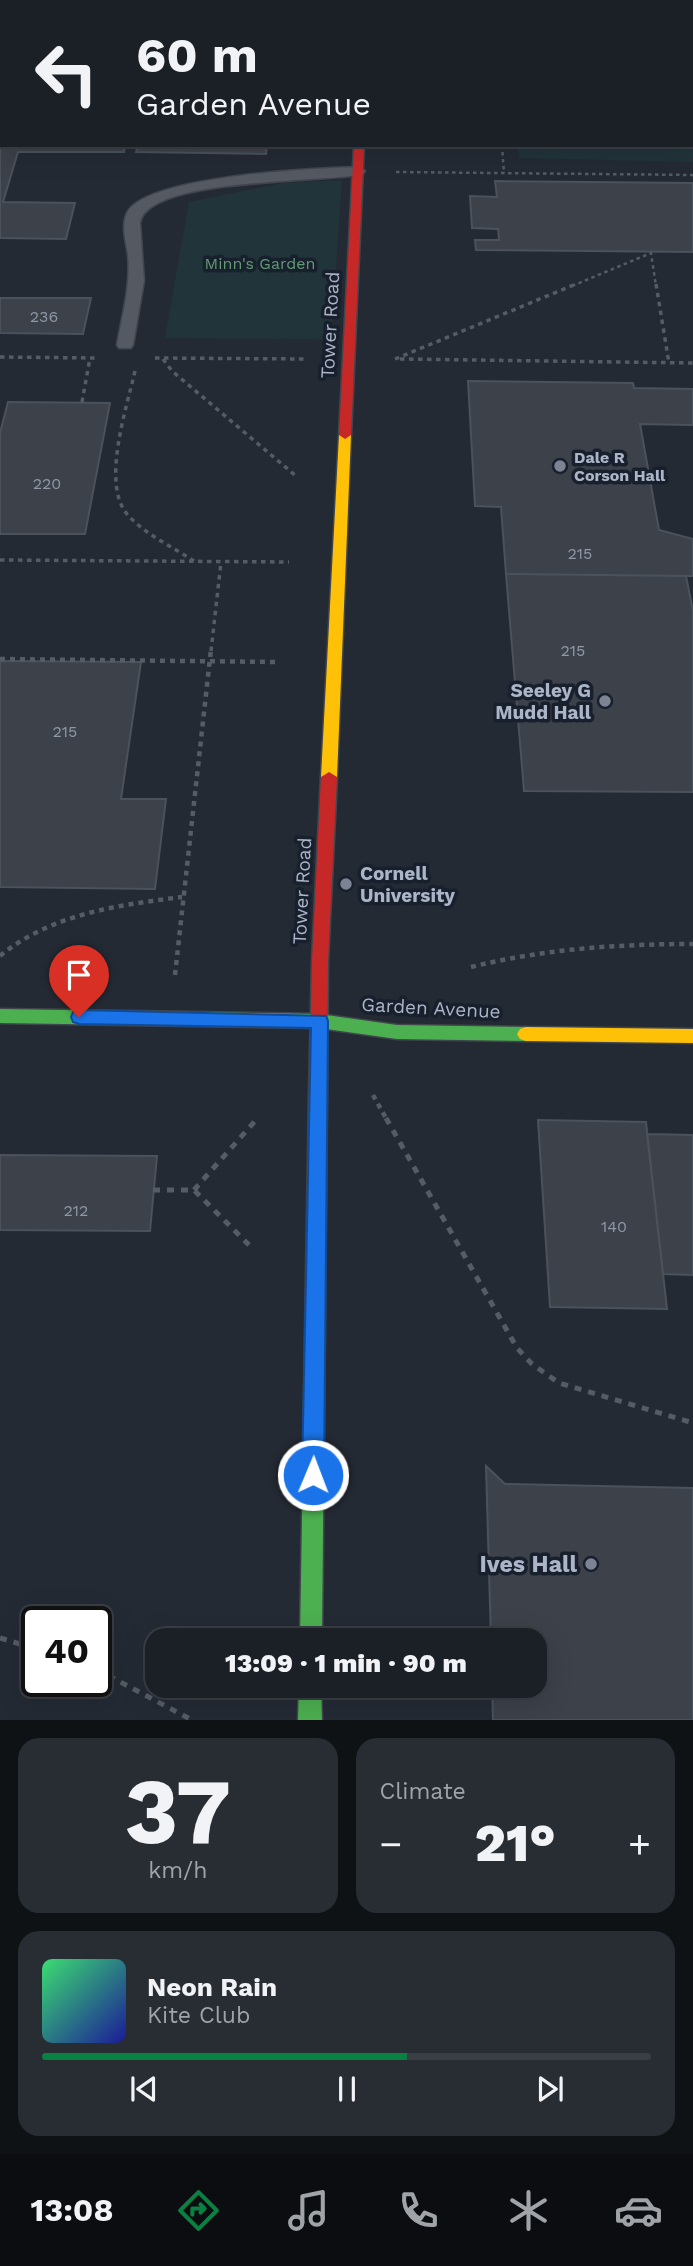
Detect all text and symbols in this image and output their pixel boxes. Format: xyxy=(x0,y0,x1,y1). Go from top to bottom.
text: 60 m xyxy=(136,26,258,84)
icon: left xyxy=(21,28,112,119)
text: Garden Avenue xyxy=(136,85,371,123)
park label: Minn's Garden xyxy=(205,254,315,273)
street label: Tower Road xyxy=(316,271,344,379)
house number: 236 xyxy=(30,307,58,326)
place label: Dale R Corson Hall xyxy=(574,448,666,485)
marker: Dale R Corson Hall xyxy=(552,458,568,474)
house number: 220 xyxy=(33,474,61,493)
house number: 215 xyxy=(568,544,592,563)
house number: 215 xyxy=(561,641,585,660)
place label: Seeley G Mudd Hall xyxy=(495,679,592,724)
marker: Seeley G Mudd Hall xyxy=(597,693,613,709)
house number: 215 xyxy=(53,722,77,741)
street label: Tower Road xyxy=(288,837,316,945)
place label: Cornell University xyxy=(360,862,455,907)
marker: Cornell University xyxy=(338,876,354,892)
pin xyxy=(49,945,109,1017)
icon: arrive xyxy=(60,956,98,994)
street label: Garden Avenue xyxy=(361,993,501,1023)
house number: 212 xyxy=(64,1201,88,1220)
house number: 140 xyxy=(601,1217,627,1236)
position arrow xyxy=(276,1438,350,1512)
place label: Ives Hall xyxy=(479,1551,577,1578)
marker: Ives Hall xyxy=(583,1556,599,1572)
speed limit sign: 40 xyxy=(21,1606,112,1697)
text: 13:09 · 1 min · 90 m xyxy=(225,1648,467,1678)
text: 37 xyxy=(124,1758,231,1865)
text: Climate xyxy=(380,1778,466,1805)
text: 21° xyxy=(475,1813,556,1874)
text: − xyxy=(380,1822,402,1866)
text: + xyxy=(628,1822,651,1866)
text: km/h xyxy=(148,1857,207,1884)
text: Neon Rain xyxy=(147,1972,277,2002)
text: Kite Club xyxy=(147,2002,250,2029)
icon: previous xyxy=(125,2070,163,2108)
icon: pause xyxy=(328,2070,366,2108)
icon: next xyxy=(531,2070,569,2108)
icon: directions xyxy=(174,2186,223,2235)
icon: music xyxy=(284,2186,333,2235)
icon: phone xyxy=(394,2186,443,2235)
icon: climate xyxy=(504,2186,553,2235)
icon: car xyxy=(614,2186,663,2235)
text: 13:08 xyxy=(30,2191,114,2229)

